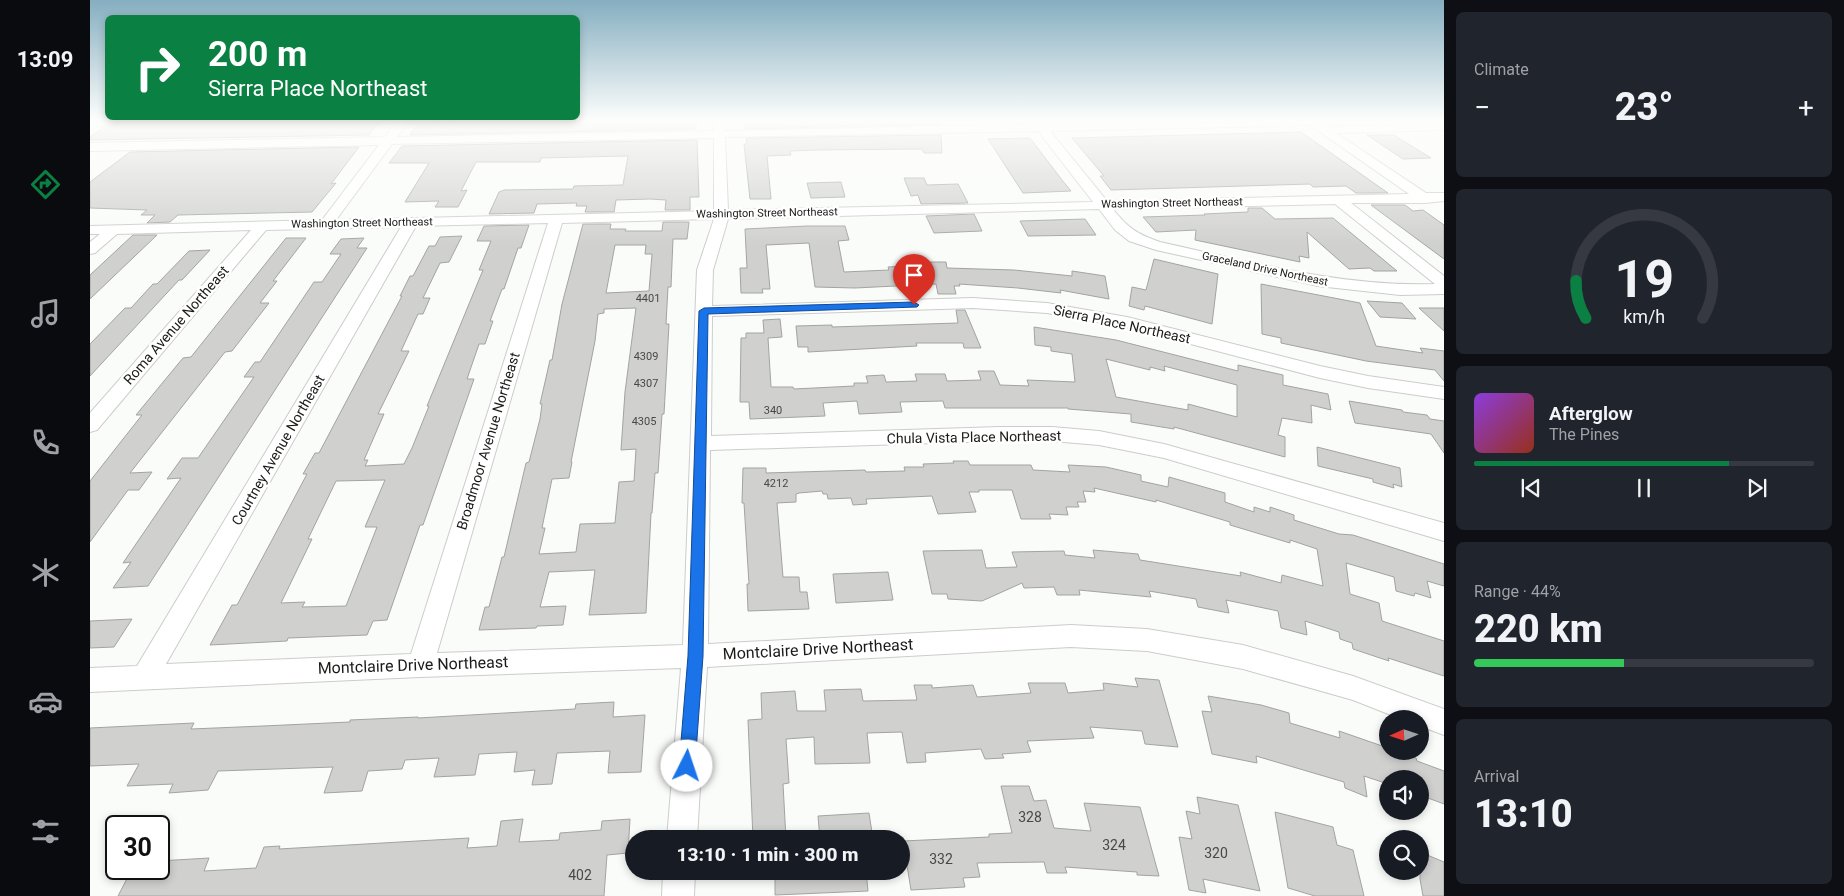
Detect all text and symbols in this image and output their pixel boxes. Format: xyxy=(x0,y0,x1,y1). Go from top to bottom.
text: 200 m xyxy=(208,34,307,75)
icon: right xyxy=(125,35,190,100)
text: 13:09 xyxy=(17,47,73,72)
text: Climate xyxy=(1474,60,1529,79)
text: Sierra Place Northeast xyxy=(208,76,428,101)
text: 23° xyxy=(1615,85,1673,129)
text: − xyxy=(1474,91,1490,124)
text: + xyxy=(1798,91,1814,124)
icon: directions xyxy=(28,167,63,202)
street label: Washington Street Northeast xyxy=(1101,195,1243,211)
street label: Washington Street Northeast xyxy=(696,205,838,221)
street label: Washington Street Northeast xyxy=(291,215,433,231)
street label: Graceland Drive Northeast xyxy=(1201,249,1330,289)
text: 19 xyxy=(1614,249,1674,310)
pin xyxy=(893,254,935,305)
icon: arrive xyxy=(900,261,928,289)
street label: Roma Avenue Northeast xyxy=(120,262,232,387)
house number: 4401 xyxy=(636,292,660,305)
icon: music xyxy=(28,296,63,331)
street label: Sierra Place Northeast xyxy=(1052,302,1192,346)
text: km/h xyxy=(1623,306,1665,327)
street label: Broadmoor Avenue Northeast xyxy=(453,350,523,532)
house number: 4309 xyxy=(634,350,658,363)
street label: Courtney Avenue Northeast xyxy=(228,372,328,528)
house number: 4307 xyxy=(634,377,658,390)
text: Afterglow xyxy=(1549,402,1633,425)
house number: 340 xyxy=(764,404,782,417)
house number: 4305 xyxy=(632,415,656,428)
icon: phone xyxy=(28,425,63,460)
text: The Pines xyxy=(1549,425,1619,444)
street label: Chula Vista Place Northeast xyxy=(887,427,1062,447)
icon: previous xyxy=(1517,474,1545,502)
icon: pause xyxy=(1630,474,1658,502)
icon: next xyxy=(1743,474,1771,502)
house number: 4212 xyxy=(764,477,788,490)
icon: climate xyxy=(28,555,63,590)
text: Range · 44% xyxy=(1474,582,1561,601)
text: 220 km xyxy=(1474,607,1603,651)
street label: Montclaire Drive Northeast xyxy=(722,635,914,663)
street label: Montclaire Drive Northeast xyxy=(317,652,509,678)
icon: car xyxy=(28,684,63,719)
north arrow xyxy=(1379,710,1429,760)
map controls xyxy=(1379,710,1429,880)
position arrow xyxy=(660,739,712,791)
text: Arrival xyxy=(1474,767,1519,786)
button: sound xyxy=(1379,770,1429,820)
text: 13:10 xyxy=(1474,792,1573,836)
house number: 328 xyxy=(1018,809,1042,825)
icon: filters xyxy=(28,814,63,849)
speed limit sign: 30 xyxy=(105,815,170,880)
button: search xyxy=(1379,830,1429,880)
house number: 324 xyxy=(1102,837,1126,853)
text: 13:10 · 1 min · 300 m xyxy=(676,843,859,866)
house number: 320 xyxy=(1204,845,1228,861)
house number: 332 xyxy=(929,851,953,867)
house number: 402 xyxy=(568,867,592,883)

